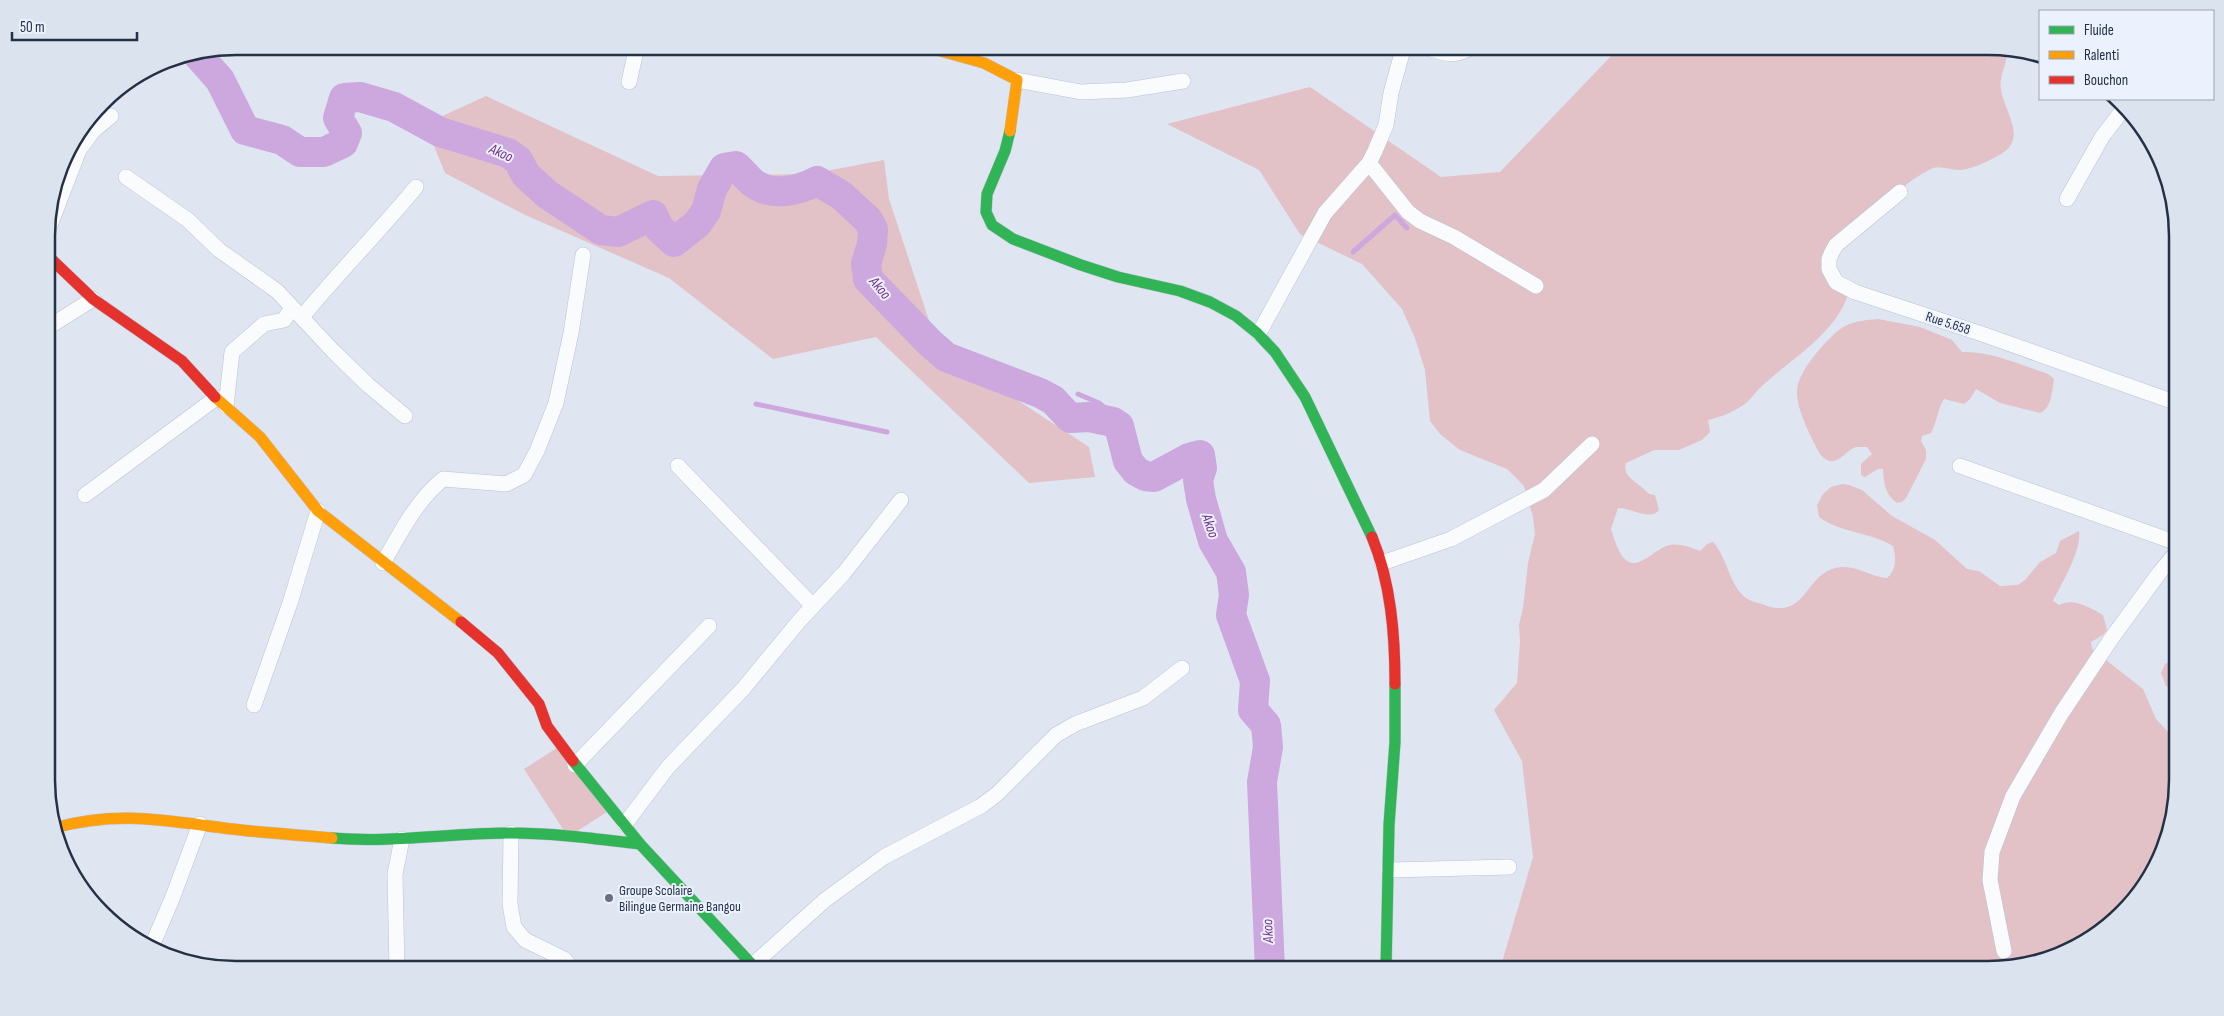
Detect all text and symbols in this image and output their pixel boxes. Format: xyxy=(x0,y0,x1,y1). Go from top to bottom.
scale bar xyxy=(12,10,138,42)
legend xyxy=(2039,10,2214,100)
text: 50 m xyxy=(20,18,45,37)
text: Fluide xyxy=(2084,21,2114,40)
text: Ralenti xyxy=(2084,46,2119,65)
text: Bouchon xyxy=(2084,71,2128,90)
water label: Akoo xyxy=(485,139,516,167)
water label: Akoo xyxy=(864,272,895,303)
street label: Rue 5.658 xyxy=(1924,308,1972,338)
water label: Akoo xyxy=(1197,511,1223,540)
place label: Groupe Scolaire Bilingue Germaine Bangou xyxy=(619,882,741,915)
marker: Groupe Scolaire Bilingue Germaine Bangou xyxy=(603,892,615,904)
water label: Akoo xyxy=(1258,919,1278,944)

